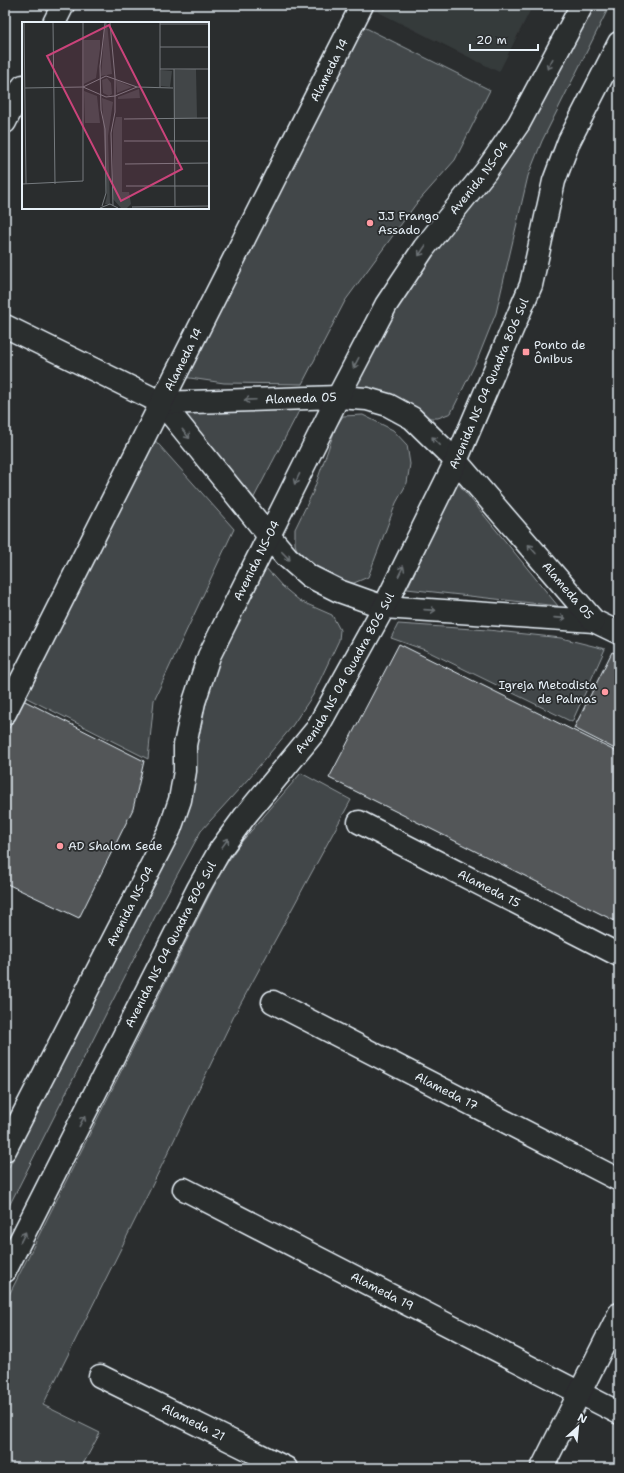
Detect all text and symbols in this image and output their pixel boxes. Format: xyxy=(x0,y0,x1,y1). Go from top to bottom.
inset map xyxy=(22,22,209,209)
scale bar xyxy=(470,26,538,52)
text: 20 m xyxy=(476,32,507,48)
street label: Alameda 14 xyxy=(307,36,352,104)
one-way arrow xyxy=(546,58,554,70)
street label: Avenida NS-04 xyxy=(446,138,512,218)
place label: J.J Frango Assado xyxy=(378,208,439,238)
marker: J.J Frango Assado xyxy=(365,218,375,228)
one-way arrow xyxy=(418,246,426,257)
street label: Avenida NS 04 Quadra 806 Sul xyxy=(445,295,533,472)
street label: Alameda 14 xyxy=(161,325,206,394)
place label: Ponto de Ônibus xyxy=(534,337,586,367)
marker: Ponto de Ônibus xyxy=(521,347,531,357)
one-way arrow xyxy=(351,357,359,369)
street label: Alameda 05 xyxy=(265,389,337,407)
one-way arrow xyxy=(244,396,257,404)
one-way arrow xyxy=(182,428,190,439)
one-way arrow xyxy=(431,436,441,446)
one-way arrow xyxy=(293,473,300,485)
street label: Avenida NS-04 xyxy=(230,518,283,604)
one-way arrow xyxy=(527,543,536,554)
one-way arrow xyxy=(281,551,291,561)
street label: Alameda 05 xyxy=(538,558,597,623)
one-way arrow xyxy=(398,565,405,577)
street label: Avenida NS 04 Quadra 806 Sul xyxy=(292,590,398,757)
one-way arrow xyxy=(423,606,436,613)
one-way arrow xyxy=(553,615,566,622)
place label: Igreja Metodista de Palmas xyxy=(498,677,598,707)
marker: Igreja Metodista de Palmas xyxy=(600,687,610,697)
place label: AD Shalom Sede xyxy=(68,838,163,854)
one-way arrow xyxy=(221,838,229,849)
marker: AD Shalom Sede xyxy=(55,841,65,851)
street label: Avenida NS 04 Quadra 806 Sul xyxy=(121,858,220,1030)
street label: Avenida NS-04 xyxy=(103,863,158,949)
street label: Alameda 15 xyxy=(455,866,523,911)
street label: Alameda 17 xyxy=(412,1068,481,1114)
one-way arrow xyxy=(79,1115,86,1127)
one-way arrow xyxy=(20,1231,27,1243)
street label: Alameda 19 xyxy=(348,1268,417,1314)
street label: Alameda 21 xyxy=(159,1400,228,1445)
north arrow xyxy=(558,1407,598,1447)
text: N xyxy=(575,1410,590,1427)

